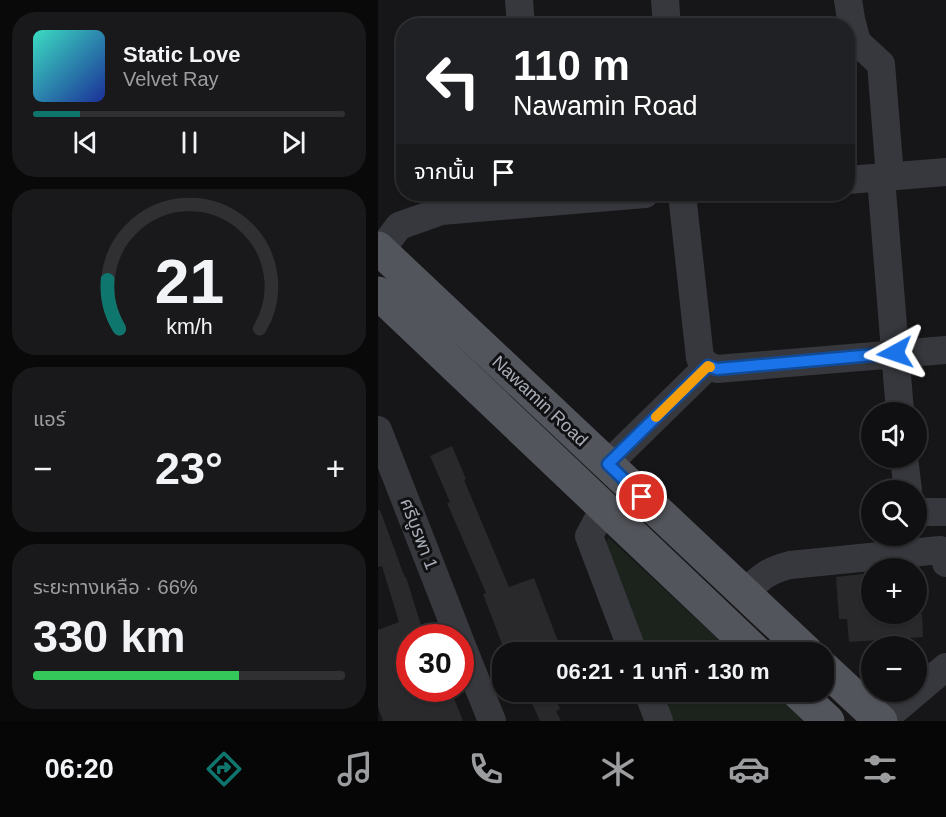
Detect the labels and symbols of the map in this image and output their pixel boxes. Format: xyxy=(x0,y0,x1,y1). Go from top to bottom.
position arrow xyxy=(863,321,927,385)
street label: Nawamin Road xyxy=(488,352,592,450)
pin xyxy=(616,471,667,522)
street label: ศรีบูรพา 1 xyxy=(394,496,442,573)
speed limit sign: 30 xyxy=(396,624,474,702)

